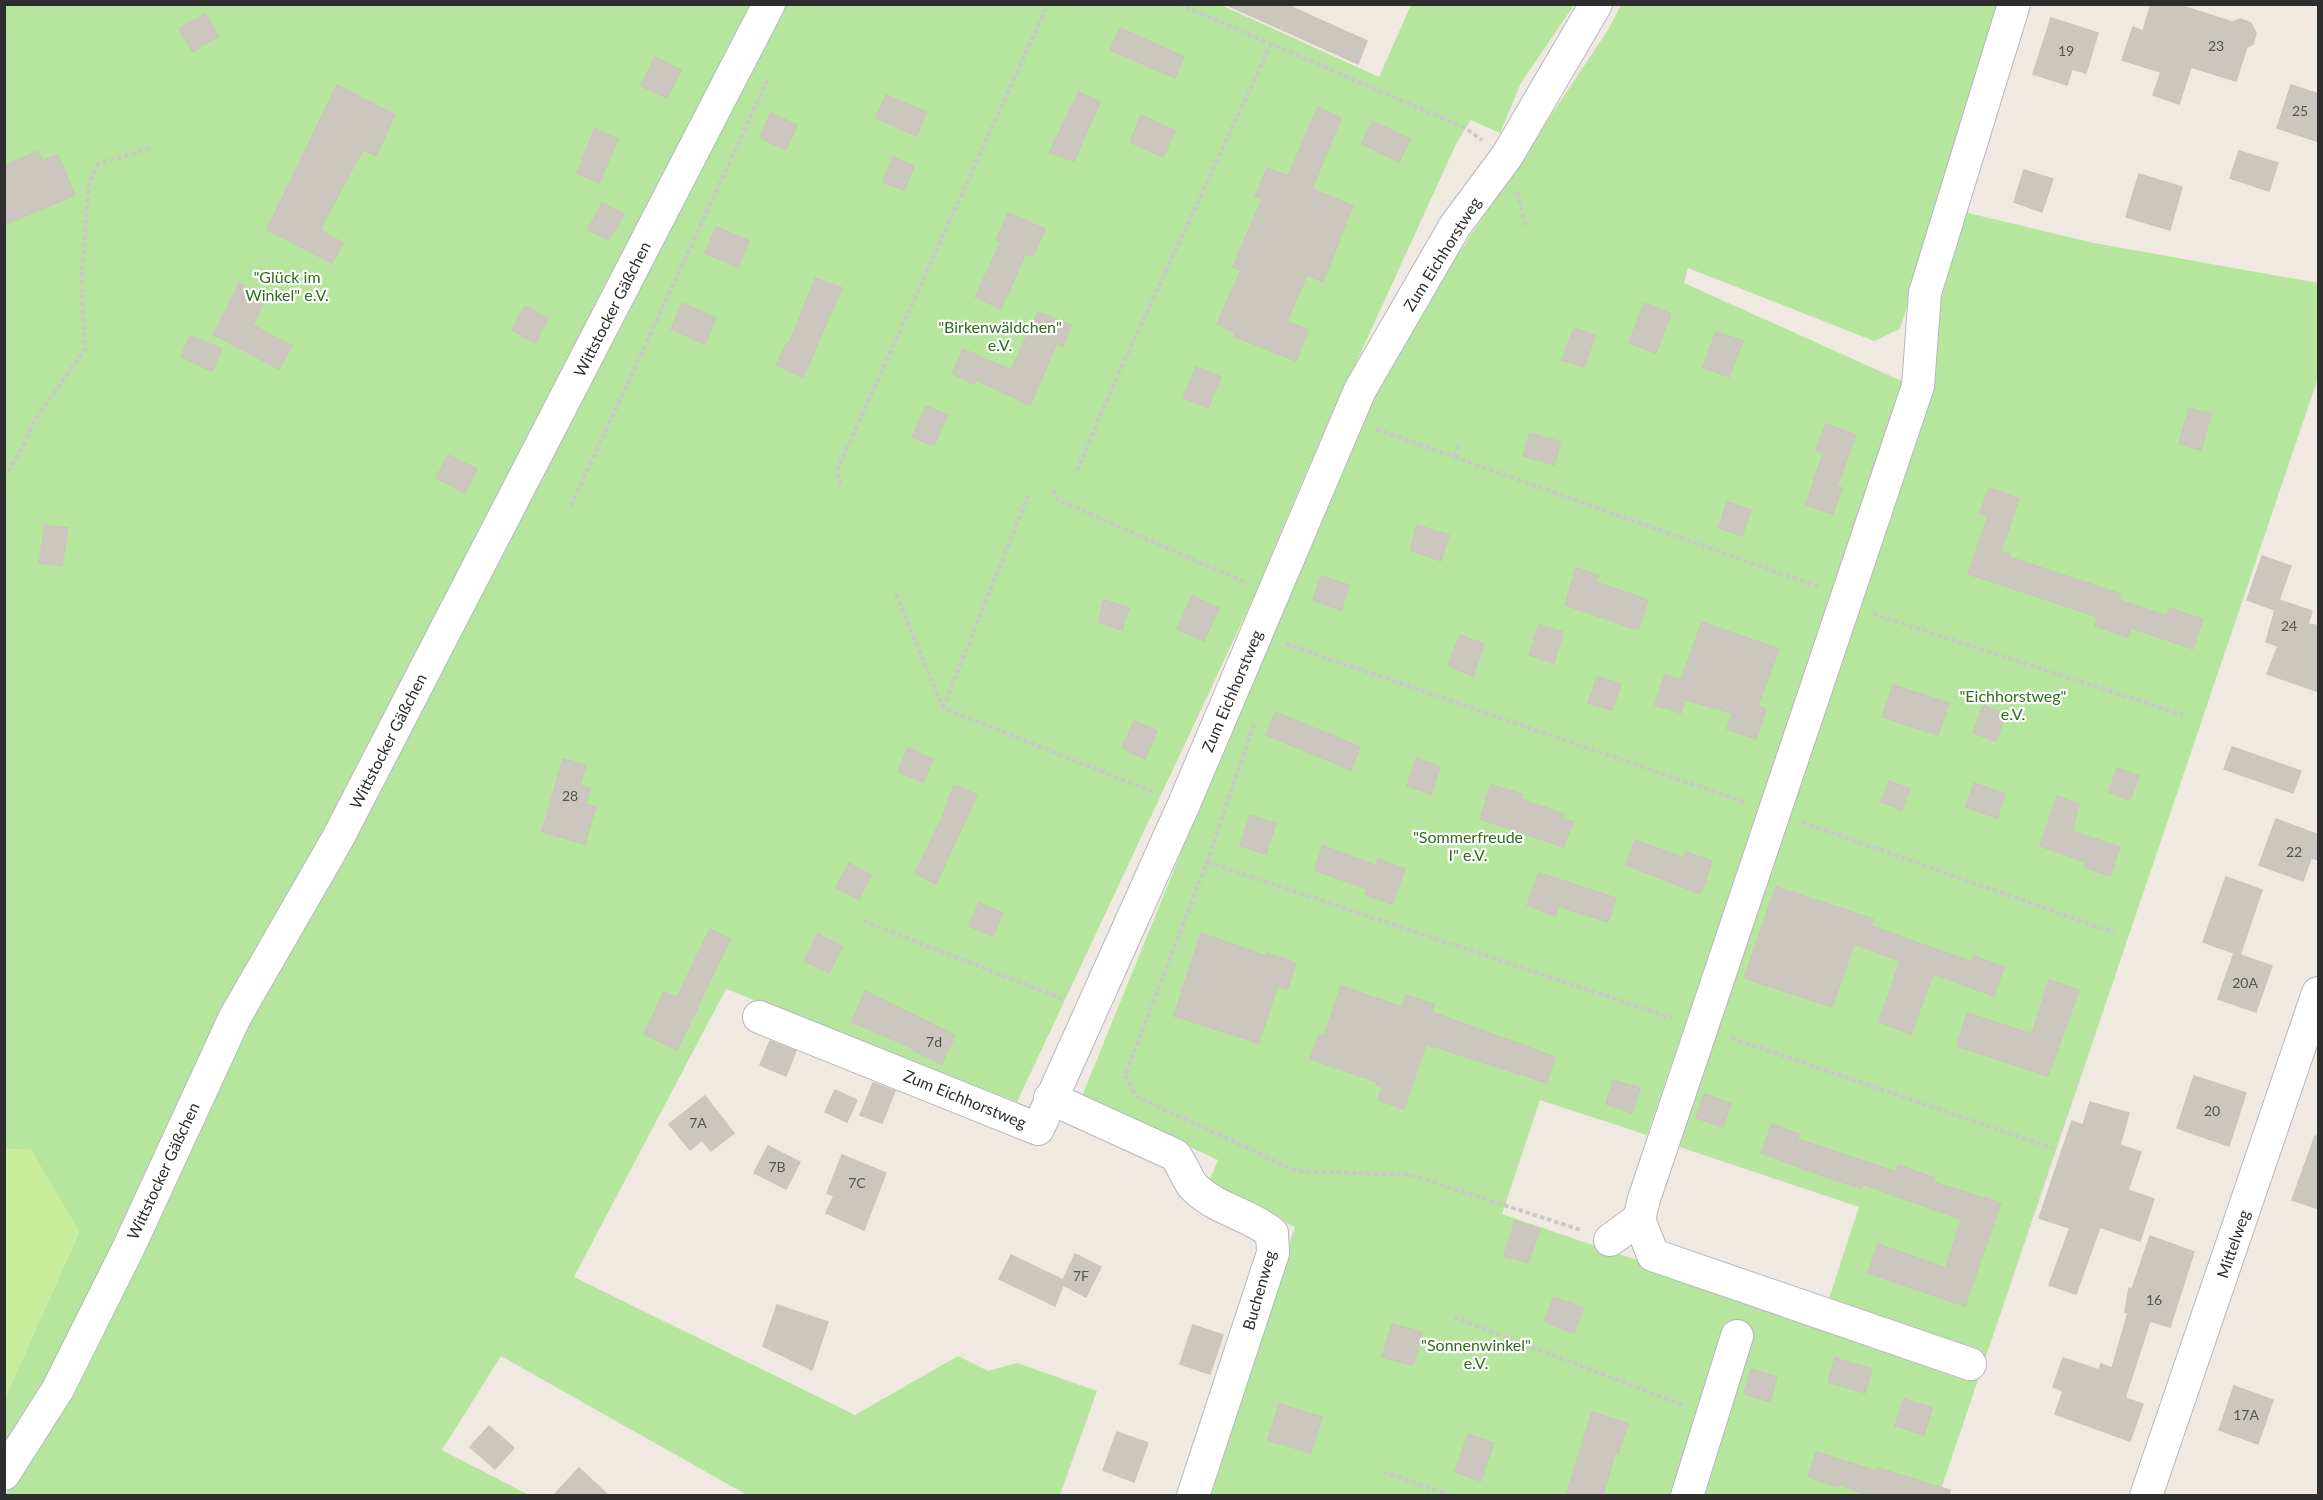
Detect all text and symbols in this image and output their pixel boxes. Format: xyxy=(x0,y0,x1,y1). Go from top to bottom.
house number: 23 xyxy=(2208,37,2224,54)
house number: 19 xyxy=(2058,42,2074,59)
house number: 25 xyxy=(2292,102,2308,119)
street label: Zum Eichhorstweg xyxy=(1399,193,1484,314)
street label: Wittstocker Gäßchen xyxy=(569,238,654,380)
park label: "Glück im Winkel" e.V. xyxy=(245,267,329,304)
park label: "Birkenwäldchen" e.V. xyxy=(938,317,1062,354)
house number: 24 xyxy=(2281,617,2297,634)
street label: Zum Eichhorstweg xyxy=(1197,627,1266,755)
street label: Wittstocker Gäßchen xyxy=(345,670,430,812)
park label: "Eichhorstweg" e.V. xyxy=(1959,686,2067,723)
house number: 28 xyxy=(562,787,578,804)
park label: "Sommerfreude I" e.V. xyxy=(1413,827,1523,864)
house number: 22 xyxy=(2286,843,2302,860)
house number: 20A xyxy=(2232,974,2258,991)
house number: 7d xyxy=(926,1033,942,1050)
street label: Zum Eichhorstweg xyxy=(901,1065,1029,1132)
street label: Wittstocker Gäßchen xyxy=(122,1099,203,1242)
house number: 20 xyxy=(2204,1102,2220,1119)
house number: 7A xyxy=(689,1114,707,1131)
house number: 7B xyxy=(768,1158,786,1175)
house number: 7C xyxy=(848,1174,866,1191)
street label: Mittelweg xyxy=(2212,1207,2253,1280)
street label: Buchenweg xyxy=(1238,1248,1279,1332)
house number: 7F xyxy=(1073,1267,1089,1284)
house number: 16 xyxy=(2146,1291,2162,1308)
park label: "Sonnenwinkel" e.V. xyxy=(1421,1335,1531,1372)
house number: 17A xyxy=(2233,1406,2259,1423)

